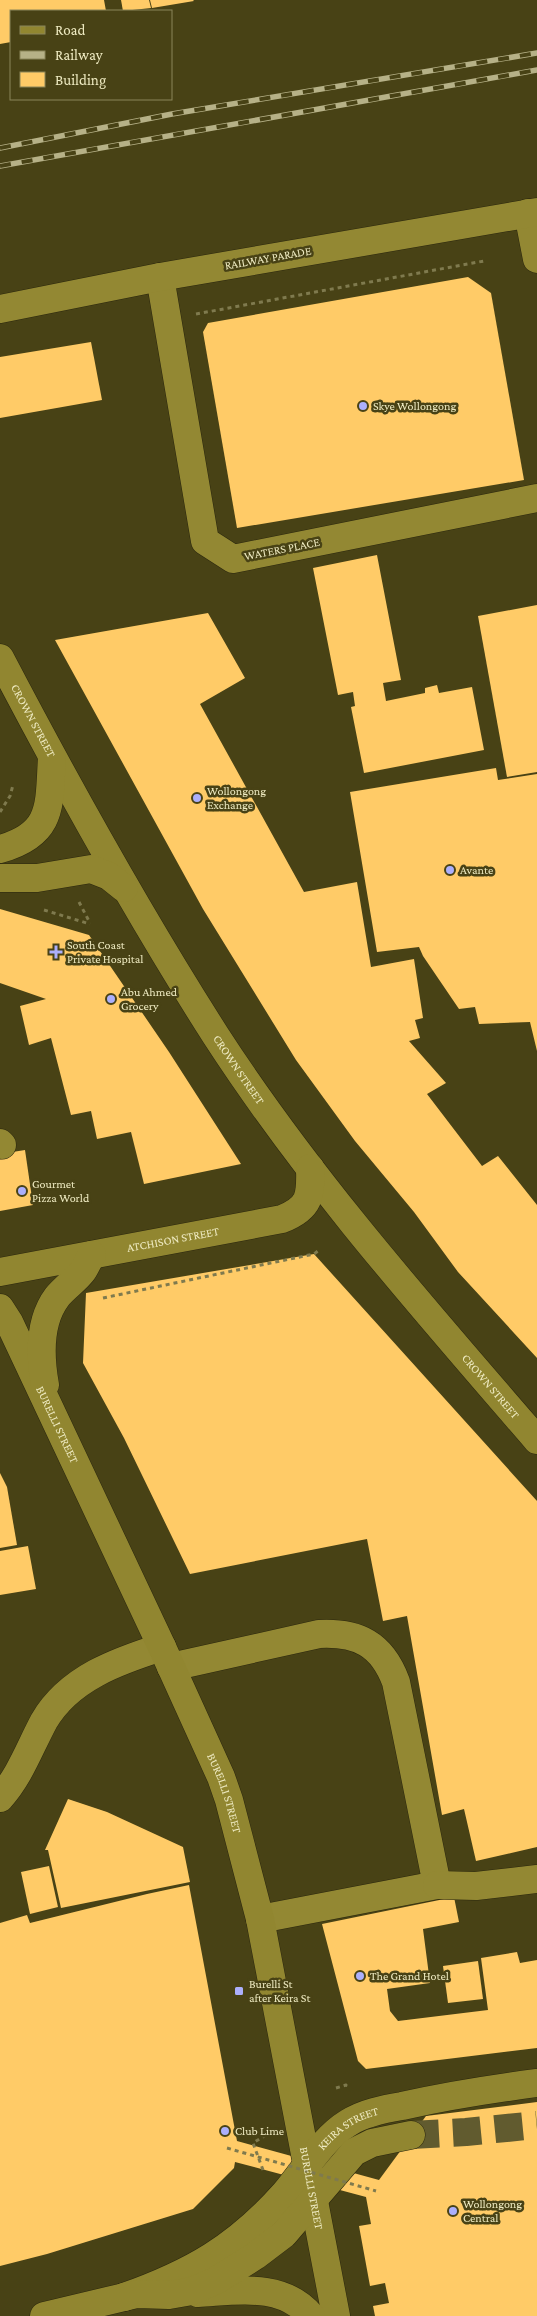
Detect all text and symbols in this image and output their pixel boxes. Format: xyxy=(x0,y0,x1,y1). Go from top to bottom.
legend xyxy=(10,10,172,100)
text: Road xyxy=(55,22,86,38)
text: Railway xyxy=(55,47,103,64)
text: Building xyxy=(55,72,106,89)
street label: RAILWAY PARADE xyxy=(224,243,313,273)
place label: Skye Wollongong xyxy=(373,399,456,413)
marker: Skye Wollongong xyxy=(357,400,369,412)
street label: WATERS PLACE xyxy=(243,535,321,563)
street label: CROWN STREET xyxy=(8,682,59,760)
place label: Wollongong Exchange xyxy=(207,784,266,812)
marker: Wollongong Exchange xyxy=(191,792,203,804)
place label: Avante xyxy=(460,863,493,877)
marker: Avante xyxy=(444,864,456,876)
place label: South Coast Private Hospital xyxy=(67,938,143,966)
marker: South Coast Private Hospital xyxy=(49,945,63,959)
place label: Abu Ahmed Grocery xyxy=(121,985,178,1013)
marker: Abu Ahmed Grocery xyxy=(105,993,117,1005)
street label: CROWN STREET xyxy=(210,1032,268,1107)
place label: Gourmet Pizza World xyxy=(32,1177,90,1205)
marker: Gourmet Pizza World xyxy=(16,1185,28,1197)
street label: ATCHISON STREET xyxy=(126,1224,221,1255)
street label: CROWN STREET xyxy=(459,1351,523,1422)
street label: BURELLI STREET xyxy=(33,1384,82,1466)
street label: BURELLI STREET xyxy=(204,1751,244,1835)
place label: The Grand Hotel xyxy=(370,1969,449,1983)
marker: The Grand Hotel xyxy=(354,1970,366,1982)
place label: Burelli St after Keira St xyxy=(249,1977,311,2005)
marker: Burelli St after Keira St xyxy=(233,1985,245,1997)
street label: KEIRA STREET xyxy=(315,2104,380,2153)
place label: Club Lime xyxy=(235,2124,284,2138)
marker: Club Lime xyxy=(219,2125,231,2137)
street label: BURELLI STREET xyxy=(297,2146,326,2231)
place label: Wollongong Central xyxy=(463,2197,522,2225)
marker: Wollongong Central xyxy=(447,2205,459,2217)

